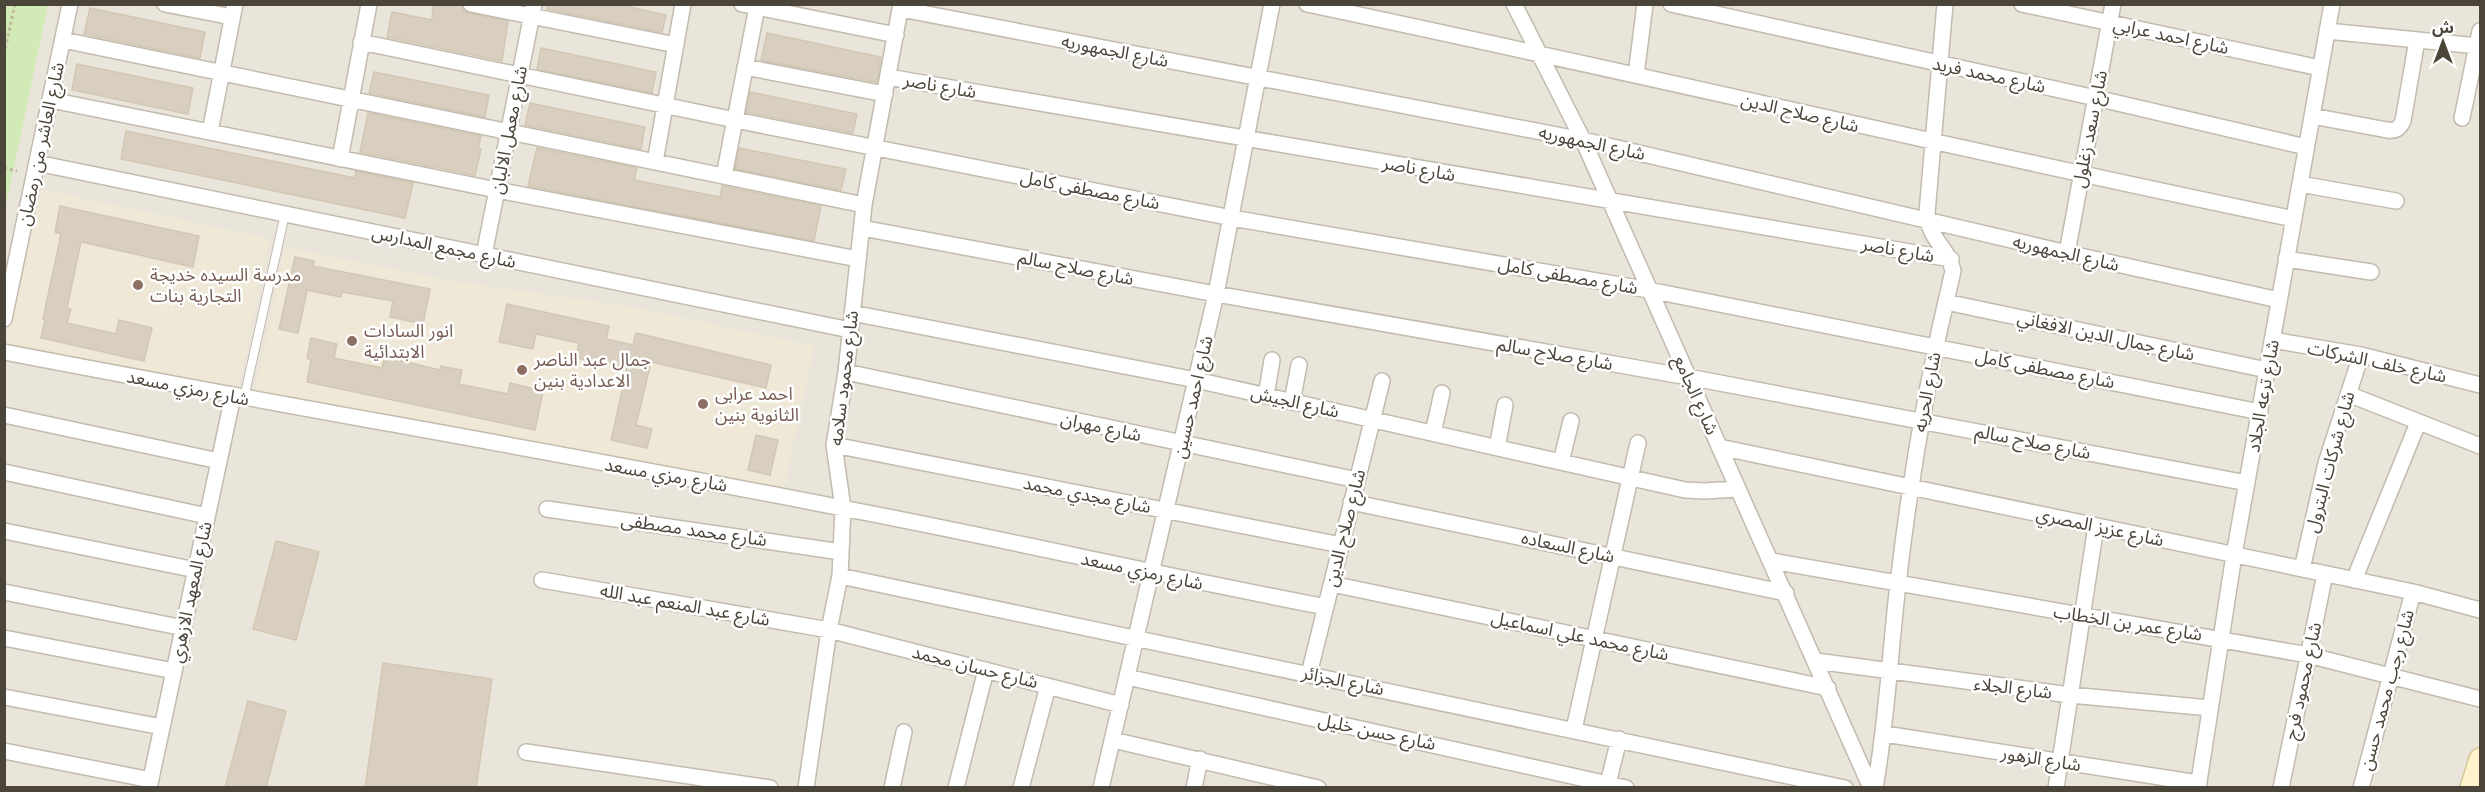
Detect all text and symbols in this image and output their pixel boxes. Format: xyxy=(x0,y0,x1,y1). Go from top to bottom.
street label: شارع احمد عرابي xyxy=(2111,12,2231,62)
north arrow xyxy=(2413,12,2473,72)
text: ش xyxy=(2432,17,2454,38)
street label: شارع الجمهوريه xyxy=(1059,29,1171,75)
street label: شارع محمد فريد xyxy=(1930,51,2048,101)
street label: شارع العاشر من رمضان xyxy=(12,60,72,229)
street label: شارع معمل الالبان xyxy=(485,64,535,197)
street label: شارع ناصر xyxy=(900,68,978,106)
street label: شارع سعد زغلول xyxy=(2067,68,2115,190)
street label: شارع صلاح الدين xyxy=(1738,88,1861,140)
street label: شارع الجمهوريه xyxy=(1536,120,1648,168)
street label: شارع ناصر xyxy=(1379,151,1457,189)
street label: شارع مصطفى كامل xyxy=(1018,165,1162,217)
street label: شارع مجمع المدارس xyxy=(369,220,518,276)
street label: شارع الجمهوريه xyxy=(2010,229,2122,279)
street label: شارع ناصر xyxy=(1858,232,1936,270)
street label: شارع صلاح سالم xyxy=(1016,245,1136,293)
street label: شارع مصطفى كامل xyxy=(1496,252,1640,302)
place label: مدرسة السيده خديجة التجارية بنات xyxy=(150,263,301,308)
marker: مدرسة السيده خديجة التجارية بنات xyxy=(131,278,145,292)
street label: شارع جمال الدين الافغاني xyxy=(2015,305,2197,368)
street label: شارع محمود سلامه xyxy=(824,309,866,447)
place label: انور السادات الابتدائية xyxy=(364,319,453,364)
street label: شارع صلاح سالم xyxy=(1495,332,1615,378)
street label: شارع احمد حسين xyxy=(1167,333,1221,461)
marker: انور السادات الابتدائية xyxy=(345,334,359,348)
street label: شارع خلف الشركات xyxy=(2305,336,2449,390)
street label: شارع ترعه الجلاد xyxy=(2241,338,2287,455)
street label: شارع مصطفى كامل xyxy=(1973,344,2117,396)
place label: جمال عبد الناصر الاعدادية بنين xyxy=(533,348,651,393)
street label: شارع الحريه xyxy=(1907,350,1948,434)
street label: شارع الجامع xyxy=(1666,352,1724,439)
marker: جمال عبد الناصر الاعدادية بنين xyxy=(515,363,529,377)
street label: شارع رمزي مسعد xyxy=(124,364,251,414)
street label: شارع الجيش xyxy=(1248,380,1341,426)
place label: احمد عرابى الثانوية بنين xyxy=(715,382,799,427)
street label: شارع شركات البترول xyxy=(2300,389,2362,536)
marker: احمد عرابى الثانوية بنين xyxy=(696,397,710,411)
street label: شارع مهران xyxy=(1058,407,1143,449)
street label: شارع صلاح سالم xyxy=(1973,419,2093,467)
street label: شارع رمزي مسعد xyxy=(602,452,729,500)
street label: شارع صلاح الدين xyxy=(1319,467,1373,590)
street label: شارع مجدي محمد xyxy=(1021,471,1153,521)
street label: شارع عزيز المصري xyxy=(2033,502,2166,554)
street label: شارع محمد مصطفى xyxy=(619,508,768,554)
street label: شارع المعهد الازهري xyxy=(164,519,220,665)
street label: شارع السعاده xyxy=(1519,525,1617,571)
street label: شارع رمزي مسعد xyxy=(1078,546,1205,598)
street label: شارع عبد المنعم عبد الله xyxy=(598,578,772,634)
street label: شارع عمر بن الخطاب xyxy=(2052,599,2204,649)
street label: شارع محمد علي اسماعيل xyxy=(1489,605,1671,669)
street label: شارع رجب محمد حسن xyxy=(2354,607,2422,774)
street label: شارع محمود فرج xyxy=(2279,620,2329,742)
street label: شارع حسان محمد xyxy=(909,640,1041,696)
street label: شارع الجزائر xyxy=(1298,660,1386,703)
street label: شارع الجلاء xyxy=(1972,671,2053,707)
street label: شارع حسن خليل xyxy=(1316,708,1438,758)
street label: شارع الزهور xyxy=(1998,741,2083,779)

